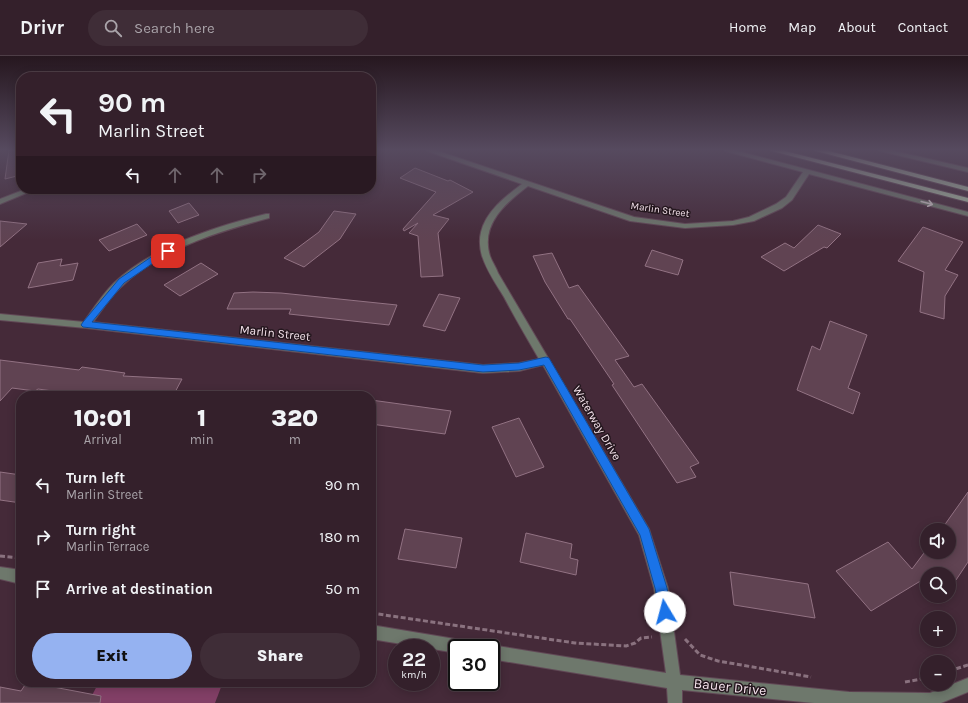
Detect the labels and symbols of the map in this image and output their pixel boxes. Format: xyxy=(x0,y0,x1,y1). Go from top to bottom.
street label: Marlin Street xyxy=(630,200,690,220)
one-way arrow xyxy=(921,200,934,208)
pin xyxy=(151,234,185,268)
street label: Marlin Street xyxy=(239,322,312,344)
street label: Waterway Drive xyxy=(570,383,624,463)
position arrow xyxy=(644,591,686,633)
speed limit sign: 30 xyxy=(448,639,500,691)
street label: Bauer Drive xyxy=(693,675,767,699)

